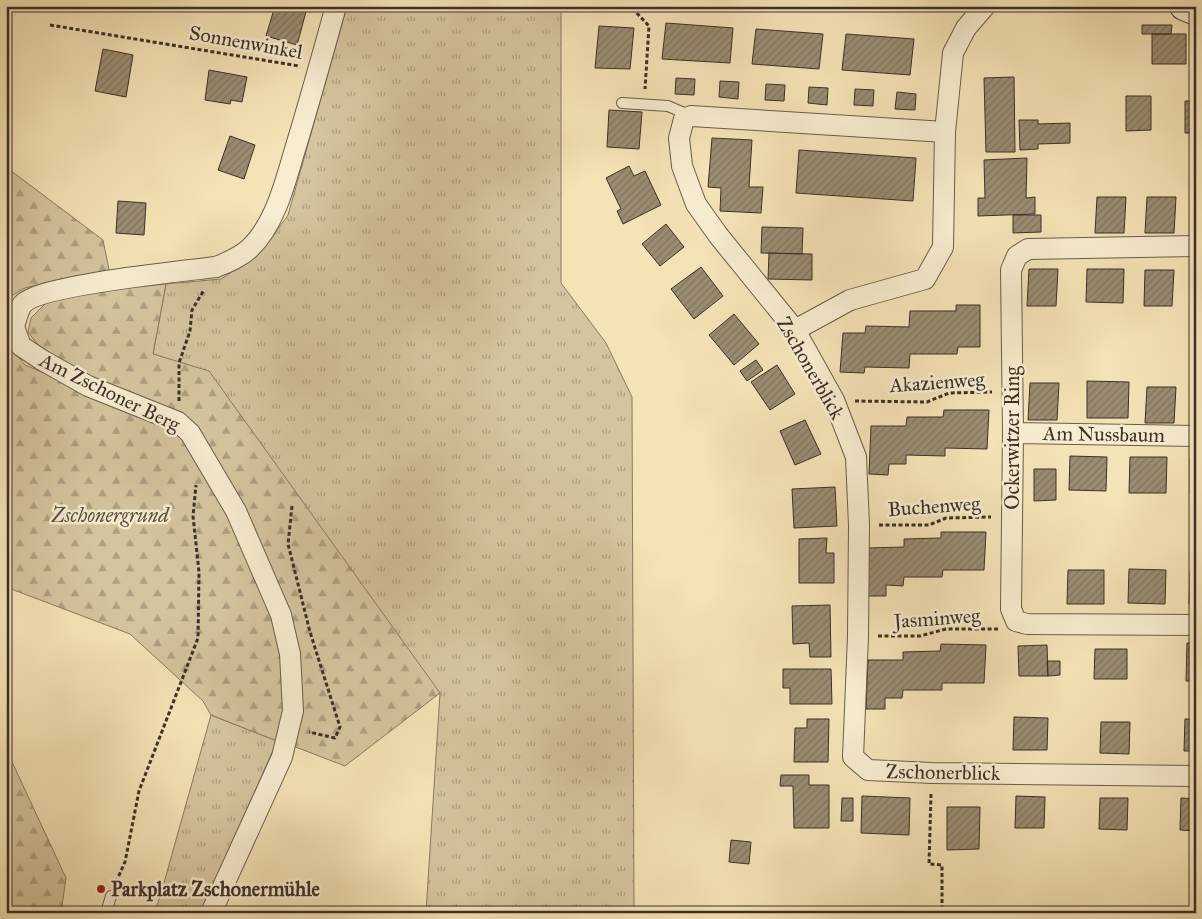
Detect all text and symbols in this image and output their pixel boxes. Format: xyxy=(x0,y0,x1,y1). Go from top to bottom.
street label: Sonnenwinkel xyxy=(187,20,305,64)
street label: Zschonerblick xyxy=(772,313,850,424)
street label: Am Zschoner Berg xyxy=(34,347,185,438)
street label: Ockerwitzer Ring xyxy=(1000,366,1025,510)
street label: Akazienweg xyxy=(888,367,986,398)
street label: Am Nussbaum xyxy=(1042,421,1165,447)
street label: Buchenweg xyxy=(887,491,982,522)
park label: Zschonergrund xyxy=(50,503,170,527)
street label: Jasminweg xyxy=(891,603,982,634)
street label: Zschonerblick xyxy=(886,759,1001,785)
place label: Parkplatz Zschonermühle xyxy=(111,877,320,902)
marker: Parkplatz Zschonermühle xyxy=(95,883,107,895)

